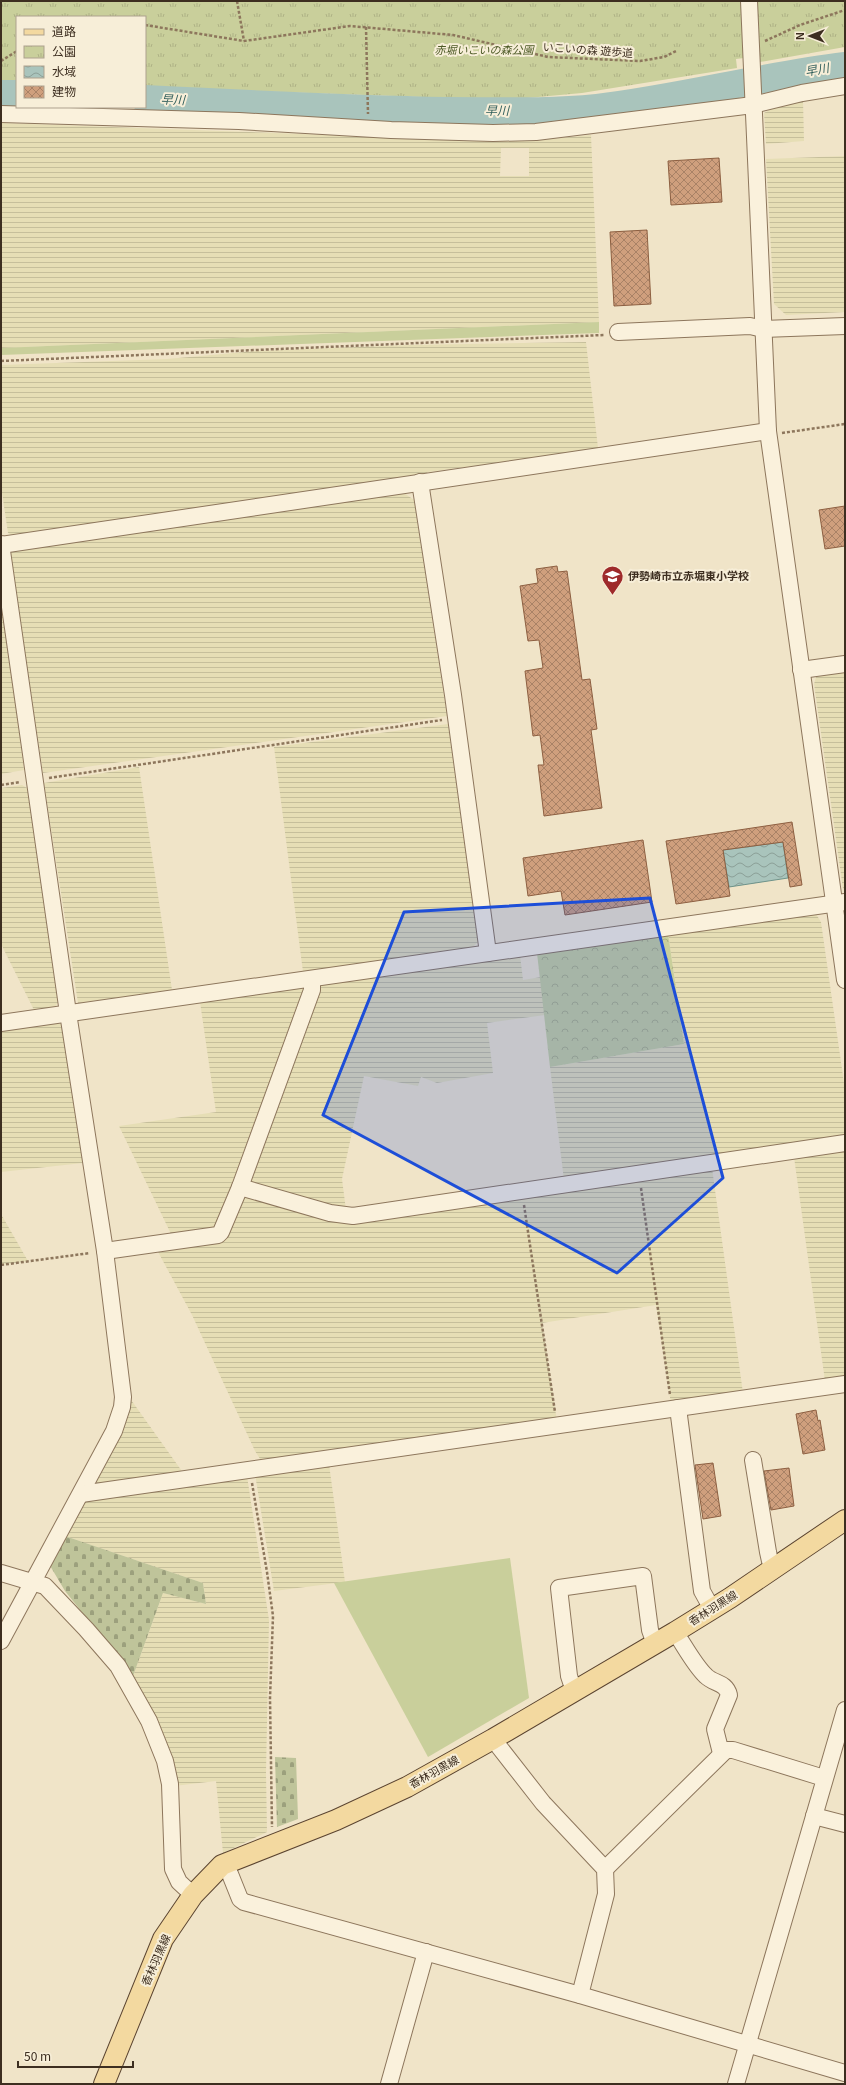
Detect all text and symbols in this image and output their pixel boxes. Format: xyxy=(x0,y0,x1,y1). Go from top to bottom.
legend xyxy=(16,16,146,108)
north arrow xyxy=(790,16,830,56)
text: 道路 xyxy=(52,22,76,39)
text: N xyxy=(791,32,807,40)
street label: いこいの森 遊歩道 xyxy=(542,38,634,60)
park label: 赤堀いこいの森公園 xyxy=(435,41,535,57)
text: 公園 xyxy=(52,42,76,59)
water label: 早川 xyxy=(803,58,832,79)
text: 水域 xyxy=(52,62,76,79)
text: 建物 xyxy=(52,82,76,99)
water label: 早川 xyxy=(161,90,187,107)
water label: 早川 xyxy=(485,101,511,118)
school or university icon: 伊勢崎市立赤堀東小学校 xyxy=(599,563,625,596)
place label: 伊勢崎市立赤堀東小学校 xyxy=(628,567,749,583)
street label: 香林羽黒線 xyxy=(685,1586,740,1629)
street label: 香林羽黒線 xyxy=(406,1751,461,1791)
street label: 香林羽黒線 xyxy=(137,1931,174,1988)
scale bar xyxy=(18,2043,133,2069)
text: 50 m xyxy=(24,2047,51,2064)

